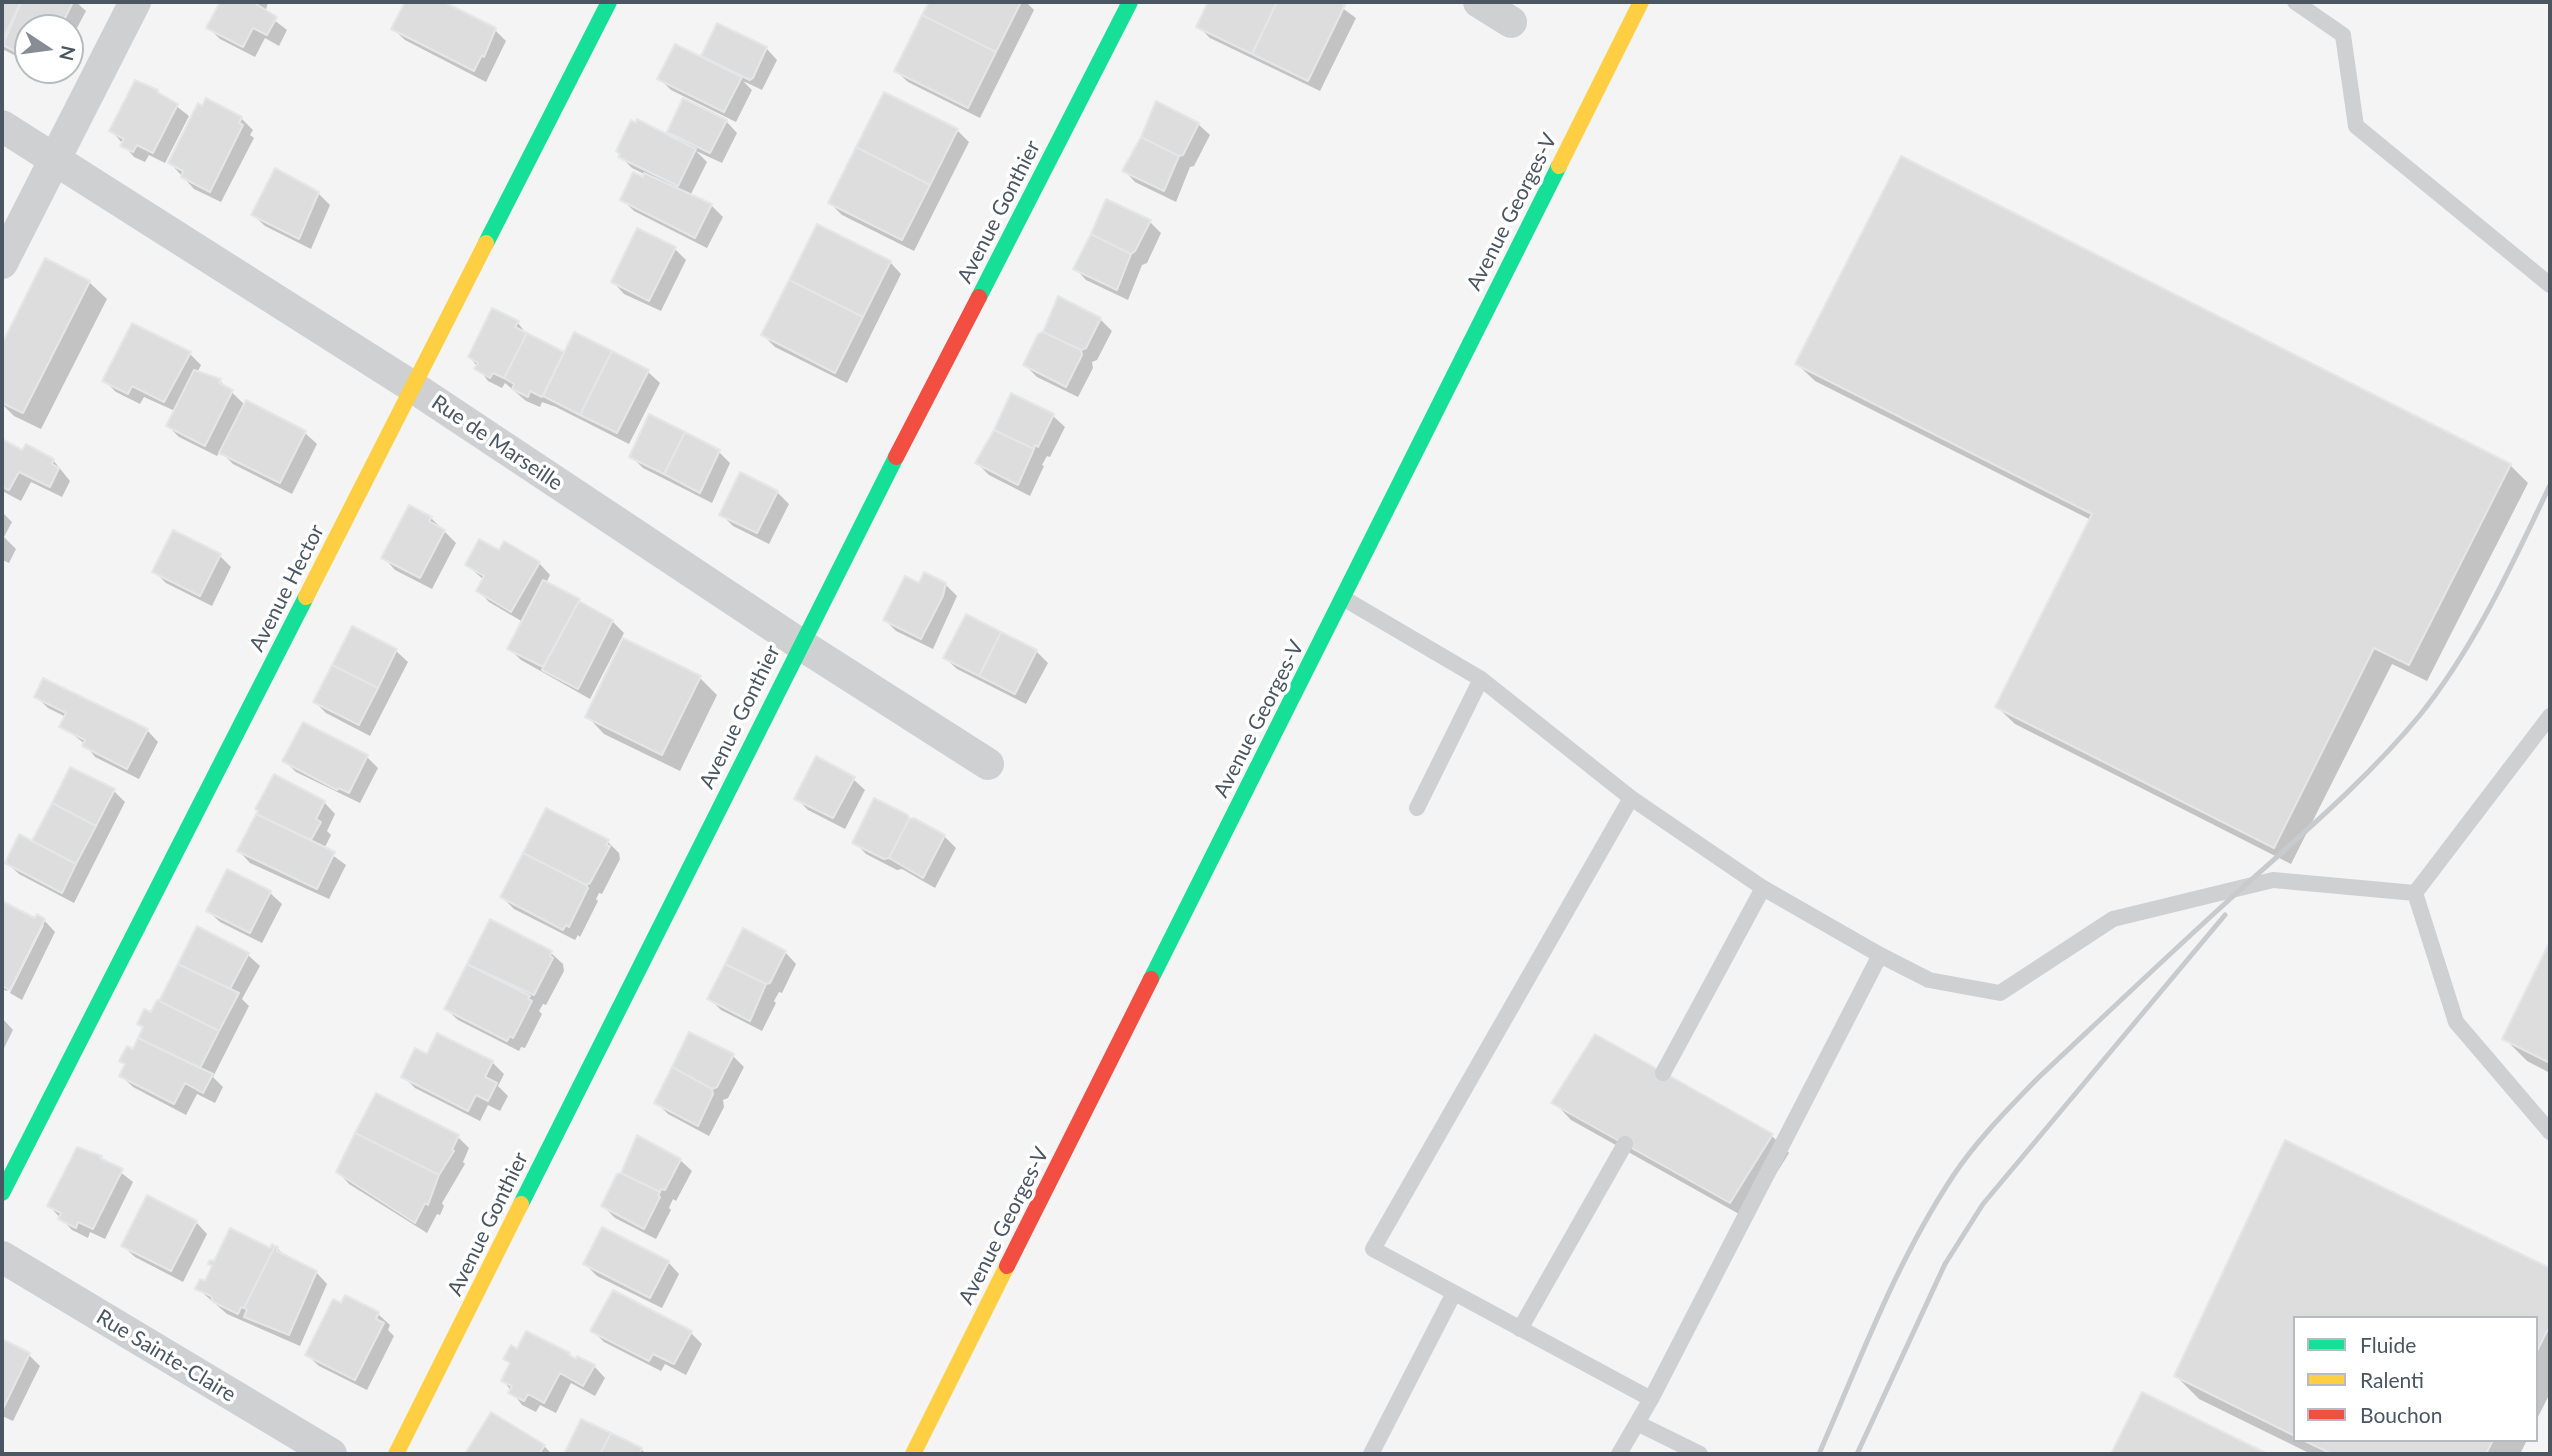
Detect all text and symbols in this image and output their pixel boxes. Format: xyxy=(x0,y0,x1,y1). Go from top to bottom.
north arrow xyxy=(14,14,84,84)
text: N xyxy=(55,44,81,63)
street label: Avenue Georges-V xyxy=(1462,129,1562,295)
street label: Avenue Gonthier xyxy=(952,137,1046,287)
street label: Rue de Marseille xyxy=(427,390,567,496)
street label: Avenue Hector xyxy=(244,520,330,656)
street label: Avenue Georges-V xyxy=(1209,636,1309,802)
street label: Avenue Gonthier xyxy=(694,641,786,793)
street label: Avenue Georges-V xyxy=(954,1143,1054,1309)
street label: Avenue Gonthier xyxy=(442,1148,534,1300)
street label: Rue Sainte-Claire xyxy=(92,1304,240,1408)
legend xyxy=(2293,1316,2538,1442)
text: Fluide xyxy=(2360,1332,2416,1357)
text: Ralenti xyxy=(2360,1367,2424,1392)
text: Bouchon xyxy=(2360,1402,2442,1427)

